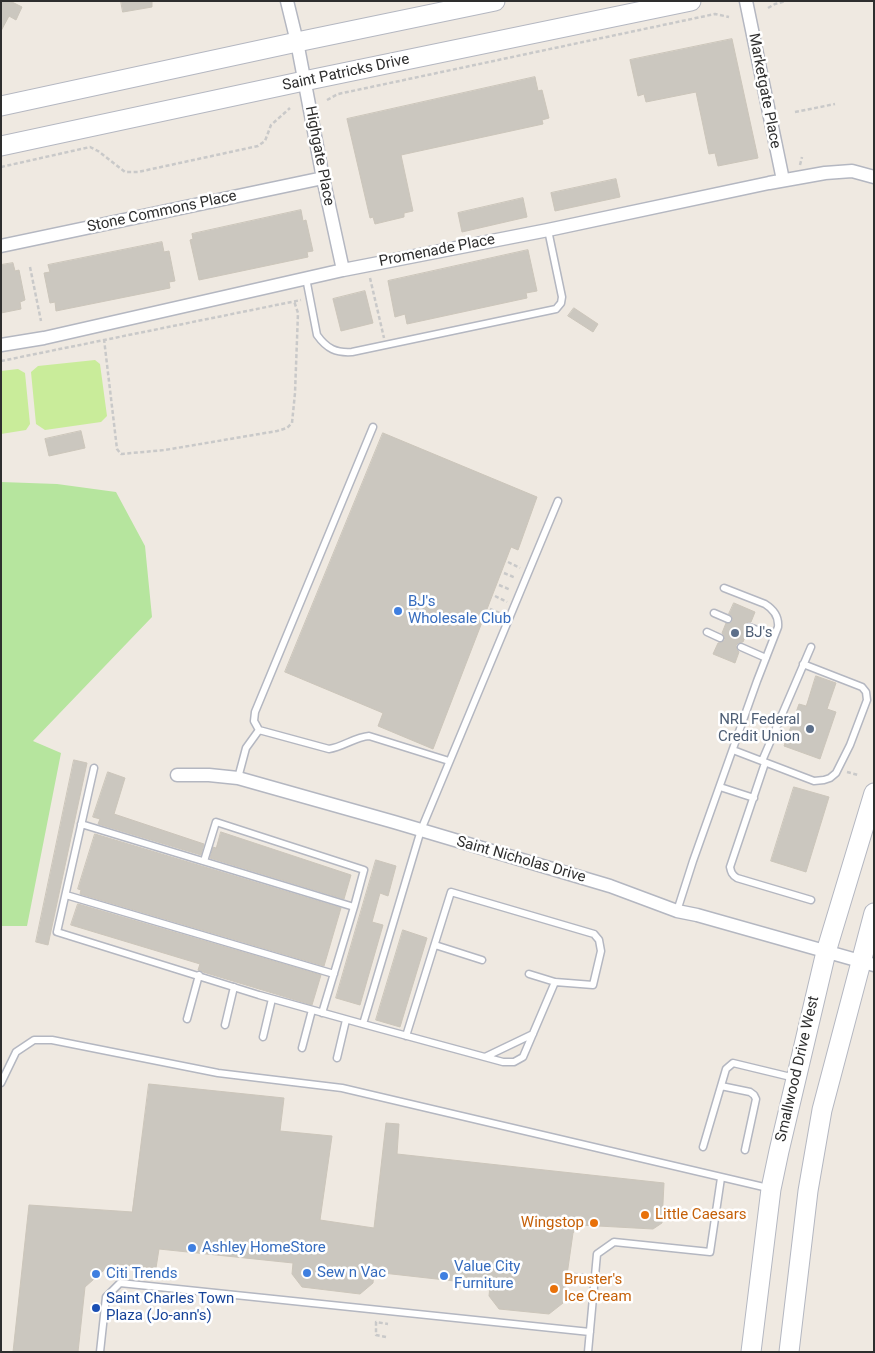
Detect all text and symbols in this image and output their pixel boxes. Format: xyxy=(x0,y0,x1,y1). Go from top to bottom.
street label: Marketgate Place xyxy=(744,32,784,150)
street label: Saint Patricks Drive xyxy=(281,51,411,95)
street label: Highgate Place xyxy=(301,105,337,207)
street label: Stone Commons Place xyxy=(86,187,238,237)
street label: Promenade Place xyxy=(378,231,496,271)
place label: BJ's Wholesale Club xyxy=(408,593,511,628)
marker: BJ's Wholesale Club xyxy=(392,605,404,617)
place label: BJ's xyxy=(745,624,772,642)
marker: BJ's xyxy=(729,627,741,639)
place label: NRL Federal Credit Union xyxy=(718,711,800,746)
marker: NRL Federal Credit Union xyxy=(804,723,816,735)
street label: Saint Nicholas Drive xyxy=(454,833,588,887)
street label: Smallwood Drive West xyxy=(772,994,824,1144)
place label: Little Caesars xyxy=(655,1206,746,1224)
marker: Little Caesars xyxy=(639,1209,651,1221)
place label: Wingstop xyxy=(521,1214,584,1232)
marker: Wingstop xyxy=(588,1217,600,1229)
place label: Ashley HomeStore xyxy=(202,1239,326,1257)
marker: Ashley HomeStore xyxy=(186,1242,198,1254)
place label: Value City Furniture xyxy=(454,1258,520,1293)
place label: Sew n Vac xyxy=(317,1264,386,1282)
place label: Citi Trends xyxy=(106,1265,177,1283)
marker: Sew n Vac xyxy=(301,1267,313,1279)
marker: Citi Trends xyxy=(90,1268,102,1280)
marker: Value City Furniture xyxy=(438,1270,450,1282)
place label: Bruster's Ice Cream xyxy=(564,1271,632,1306)
marker: Bruster's Ice Cream xyxy=(548,1283,560,1295)
place label: Saint Charles Town Plaza (Jo-ann's) xyxy=(106,1290,234,1325)
marker: Saint Charles Town Plaza (Jo-ann's) xyxy=(90,1302,102,1314)

